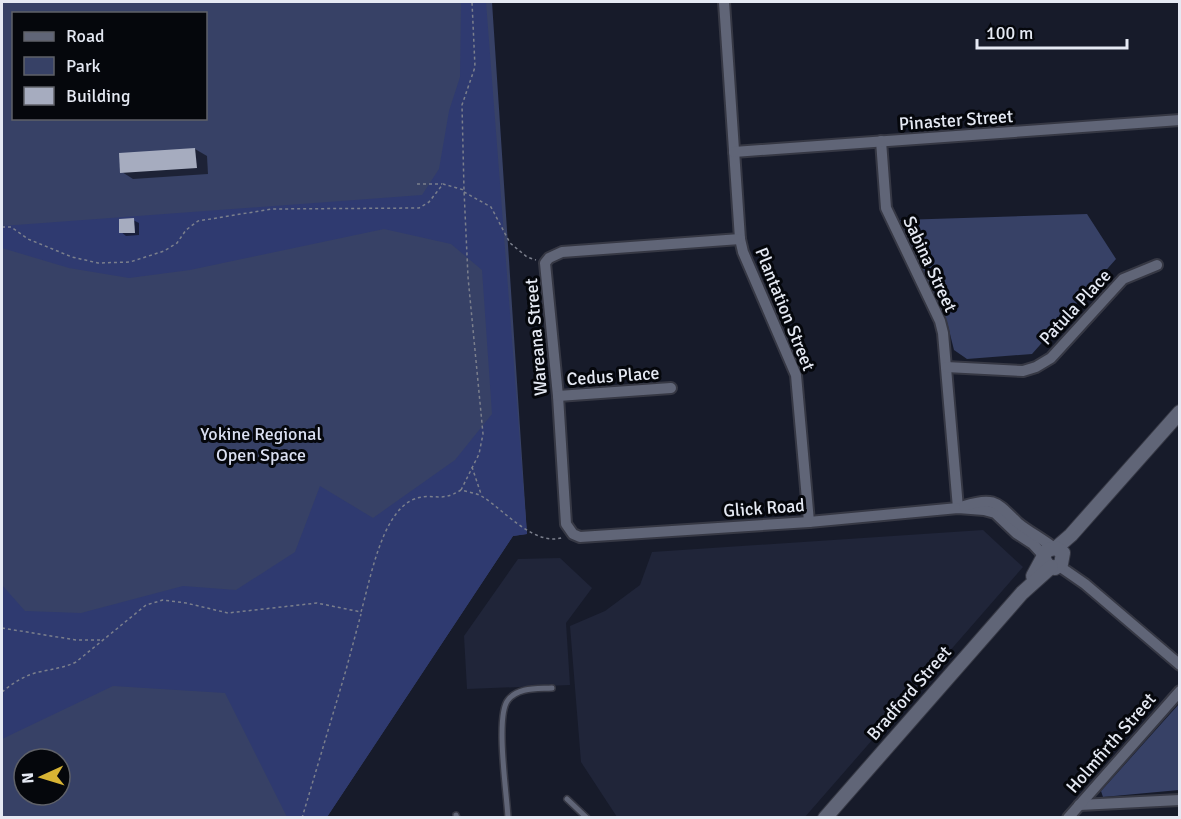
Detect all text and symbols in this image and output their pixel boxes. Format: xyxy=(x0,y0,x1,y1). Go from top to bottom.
legend xyxy=(12,12,207,120)
scale bar xyxy=(977,12,1127,50)
text: 100 m xyxy=(986,22,1033,44)
text: Road xyxy=(66,25,105,47)
text: Park xyxy=(66,55,101,77)
text: Building xyxy=(66,85,130,107)
street label: Pinaster Street xyxy=(898,105,1014,135)
street label: Sabina Street xyxy=(898,213,962,315)
street label: Plantation Street xyxy=(750,244,820,374)
street label: Patula Place xyxy=(1034,265,1116,349)
street label: Wareana Street xyxy=(520,277,552,397)
street label: Cedus Place xyxy=(566,362,660,390)
park label: Yokine Regional Open Space xyxy=(200,423,322,466)
street label: Glick Road xyxy=(723,494,805,522)
street label: Bradford Street xyxy=(862,641,956,745)
street label: Holmfirth Street xyxy=(1062,688,1160,798)
north arrow xyxy=(12,747,72,807)
text: N xyxy=(18,772,38,784)

